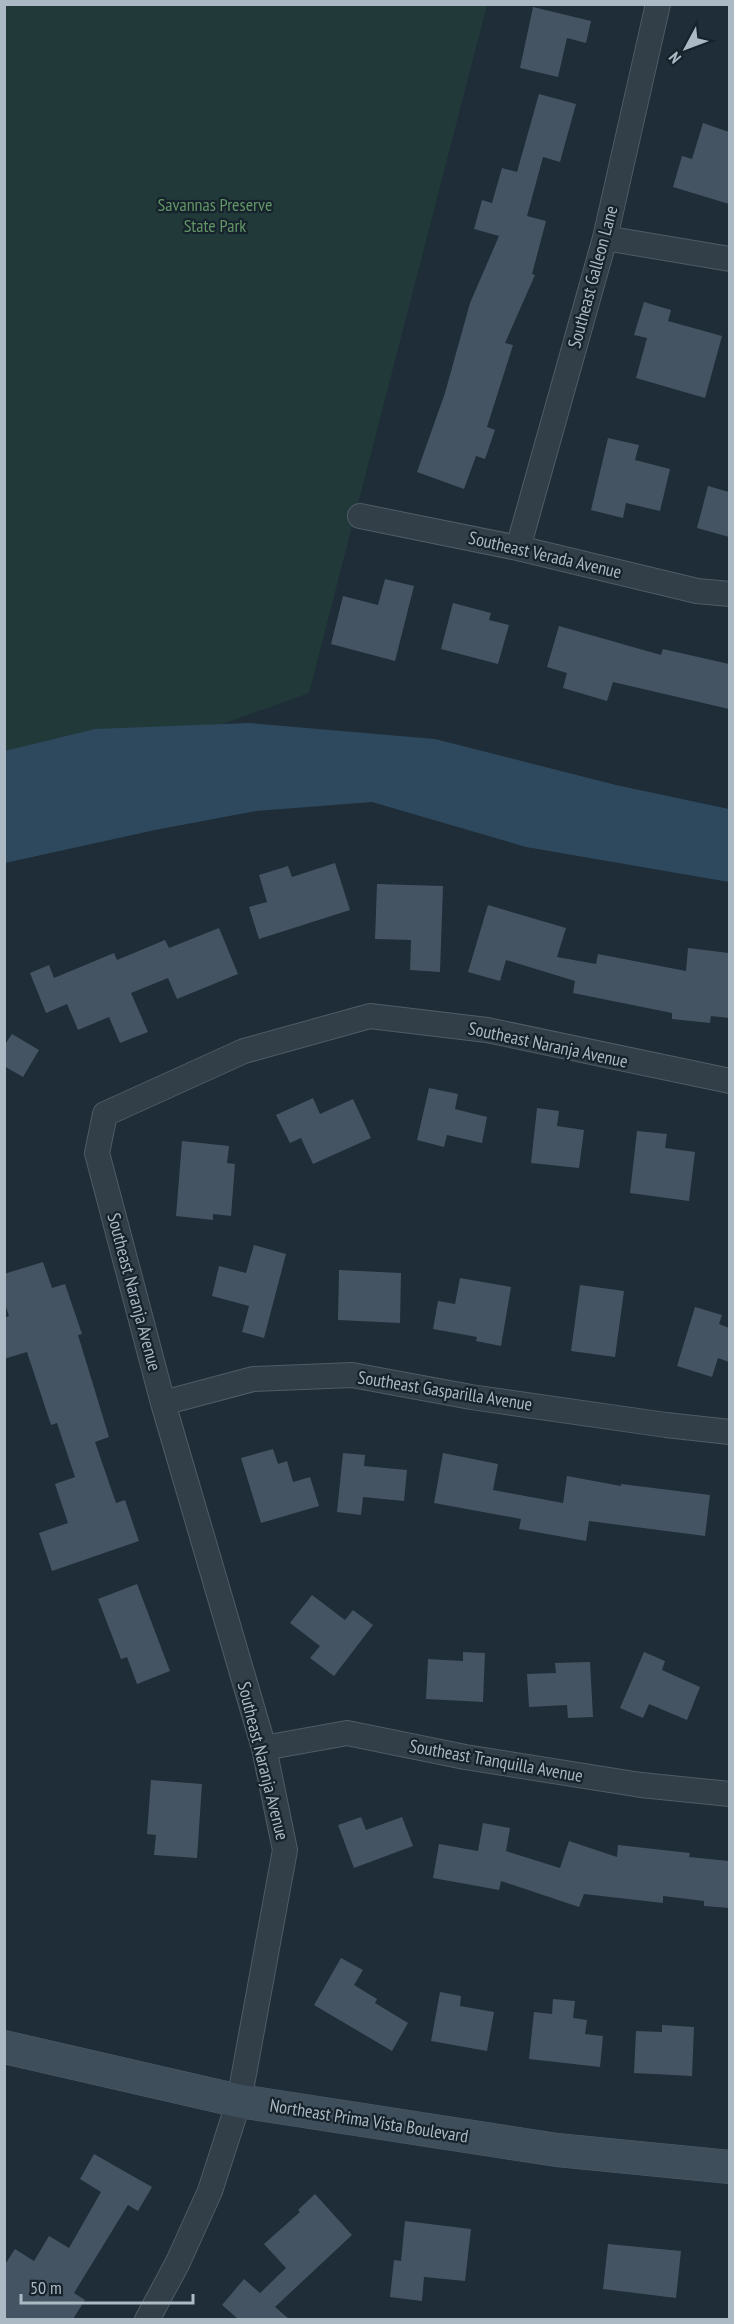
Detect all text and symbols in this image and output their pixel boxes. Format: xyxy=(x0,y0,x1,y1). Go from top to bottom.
north arrow xyxy=(656,18,716,78)
text: N xyxy=(664,48,685,68)
park label: Savannas Preserve State Park xyxy=(158,193,272,237)
street label: Southeast Galleon Lane xyxy=(562,203,623,351)
street label: Southeast Verada Avenue xyxy=(466,526,624,583)
street label: Southeast Naranja Avenue xyxy=(466,1016,630,1073)
street label: Southeast Naranja Avenue xyxy=(102,1210,167,1373)
street label: Southeast Gasparilla Avenue xyxy=(356,1365,534,1416)
street label: Southeast Naranja Avenue xyxy=(233,1679,294,1842)
street label: Southeast Tranquilla Avenue xyxy=(408,1734,585,1787)
street label: Northeast Prima Vista Boulevard xyxy=(268,2093,470,2148)
scale bar xyxy=(21,2267,194,2305)
text: 50 m xyxy=(30,2276,62,2299)

